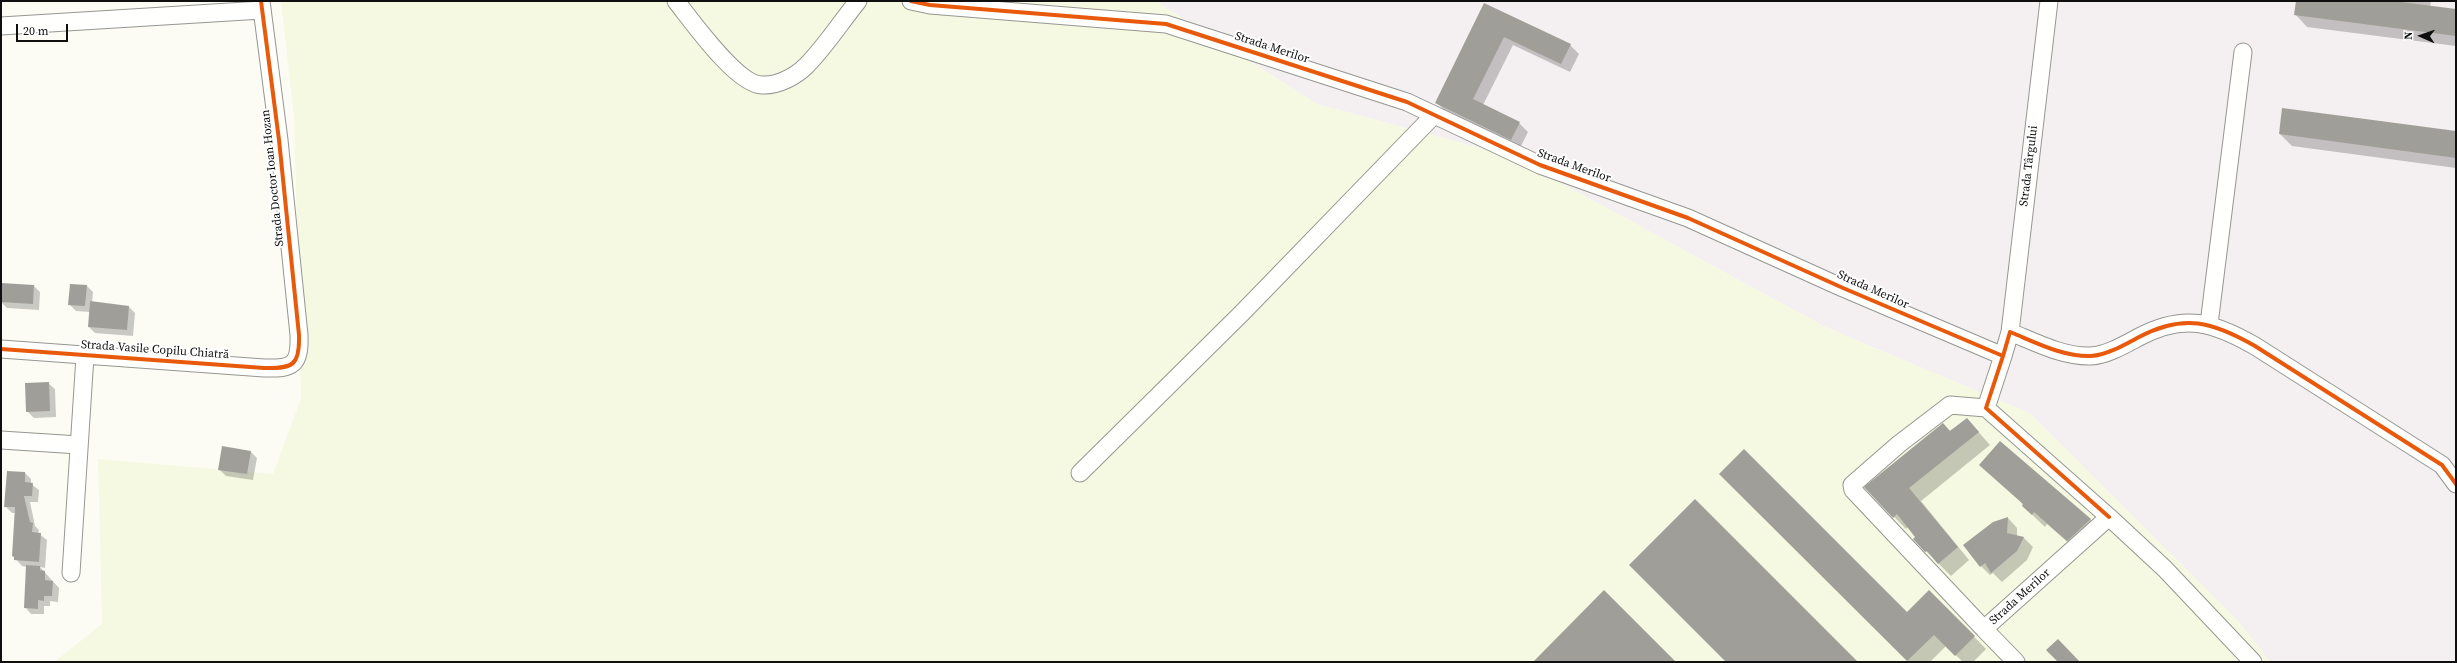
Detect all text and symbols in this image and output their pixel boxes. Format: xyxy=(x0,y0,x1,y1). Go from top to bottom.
scale bar xyxy=(18,16,70,42)
north arrow xyxy=(2401,16,2441,56)
text: 20 m xyxy=(23,23,49,39)
street label: Strada Merilor xyxy=(1233,29,1311,67)
text: N xyxy=(2401,31,2416,40)
street label: Strada Doctor Ioan Hozan xyxy=(259,109,287,247)
street label: Strada Târgului xyxy=(2017,125,2041,207)
street label: Strada Merilor xyxy=(1535,146,1613,186)
street label: Strada Merilor xyxy=(1835,268,1911,312)
street label: Strada Vasile Copilu Chiatră xyxy=(81,338,229,362)
street label: Strada Merilor xyxy=(1987,566,2053,628)

